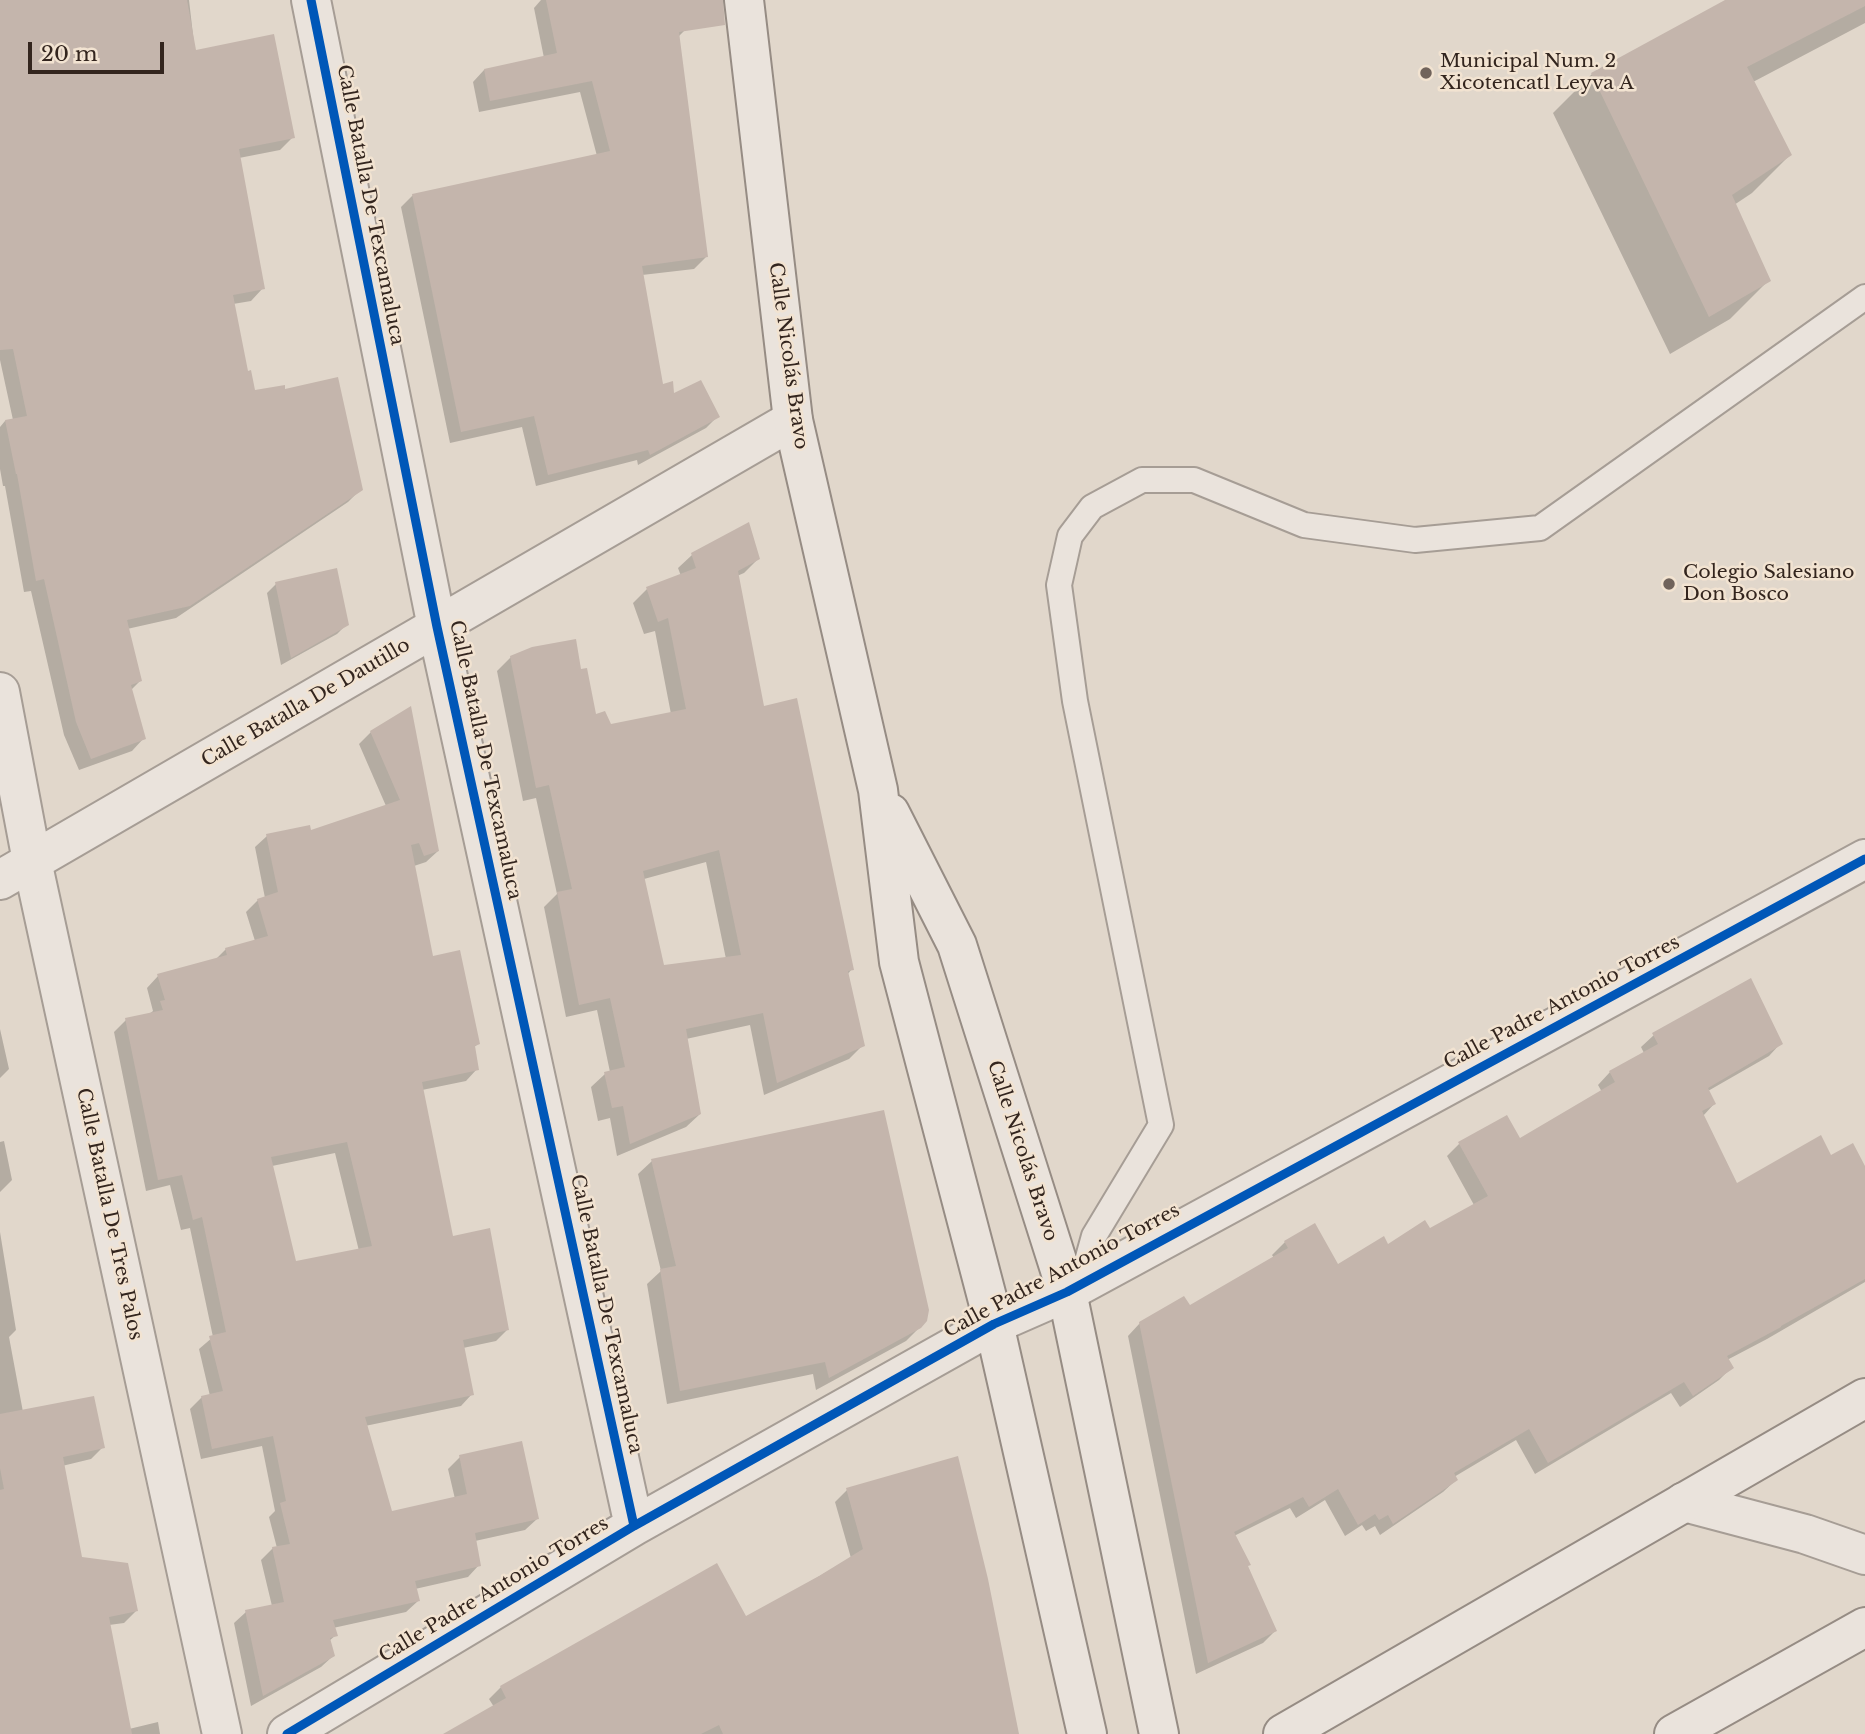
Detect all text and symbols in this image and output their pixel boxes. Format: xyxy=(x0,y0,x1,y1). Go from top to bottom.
scale bar xyxy=(32,28,168,72)
text: 20 m xyxy=(41,41,98,67)
place label: Municipal Num. 2 Xicotencatl Leyva A xyxy=(1440,51,1634,95)
street label: Calle Batalla De Texcamaluca xyxy=(332,63,408,347)
marker: Municipal Num. 2 Xicotencatl Leyva A xyxy=(1418,65,1434,81)
street label: Calle Nicolás Bravo xyxy=(764,261,812,451)
place label: Colegio Salesiano Don Bosco xyxy=(1683,562,1854,606)
marker: Colegio Salesiano Don Bosco xyxy=(1661,576,1677,592)
street label: Calle Batalla De Texcamaluca xyxy=(444,618,526,902)
street label: Calle Batalla De Dautillo xyxy=(198,634,414,772)
street label: Calle Padre Antonio Torres xyxy=(1440,931,1684,1075)
street label: Calle Nicolás Bravo xyxy=(982,1058,1062,1244)
street label: Calle Batalla De Tres Palos xyxy=(71,1086,147,1342)
street label: Calle Batalla De Texcamaluca xyxy=(565,1172,647,1456)
street label: Calle Padre Antonio Torres xyxy=(940,1199,1184,1343)
street label: Calle Padre Antonio Torres xyxy=(375,1512,613,1668)

